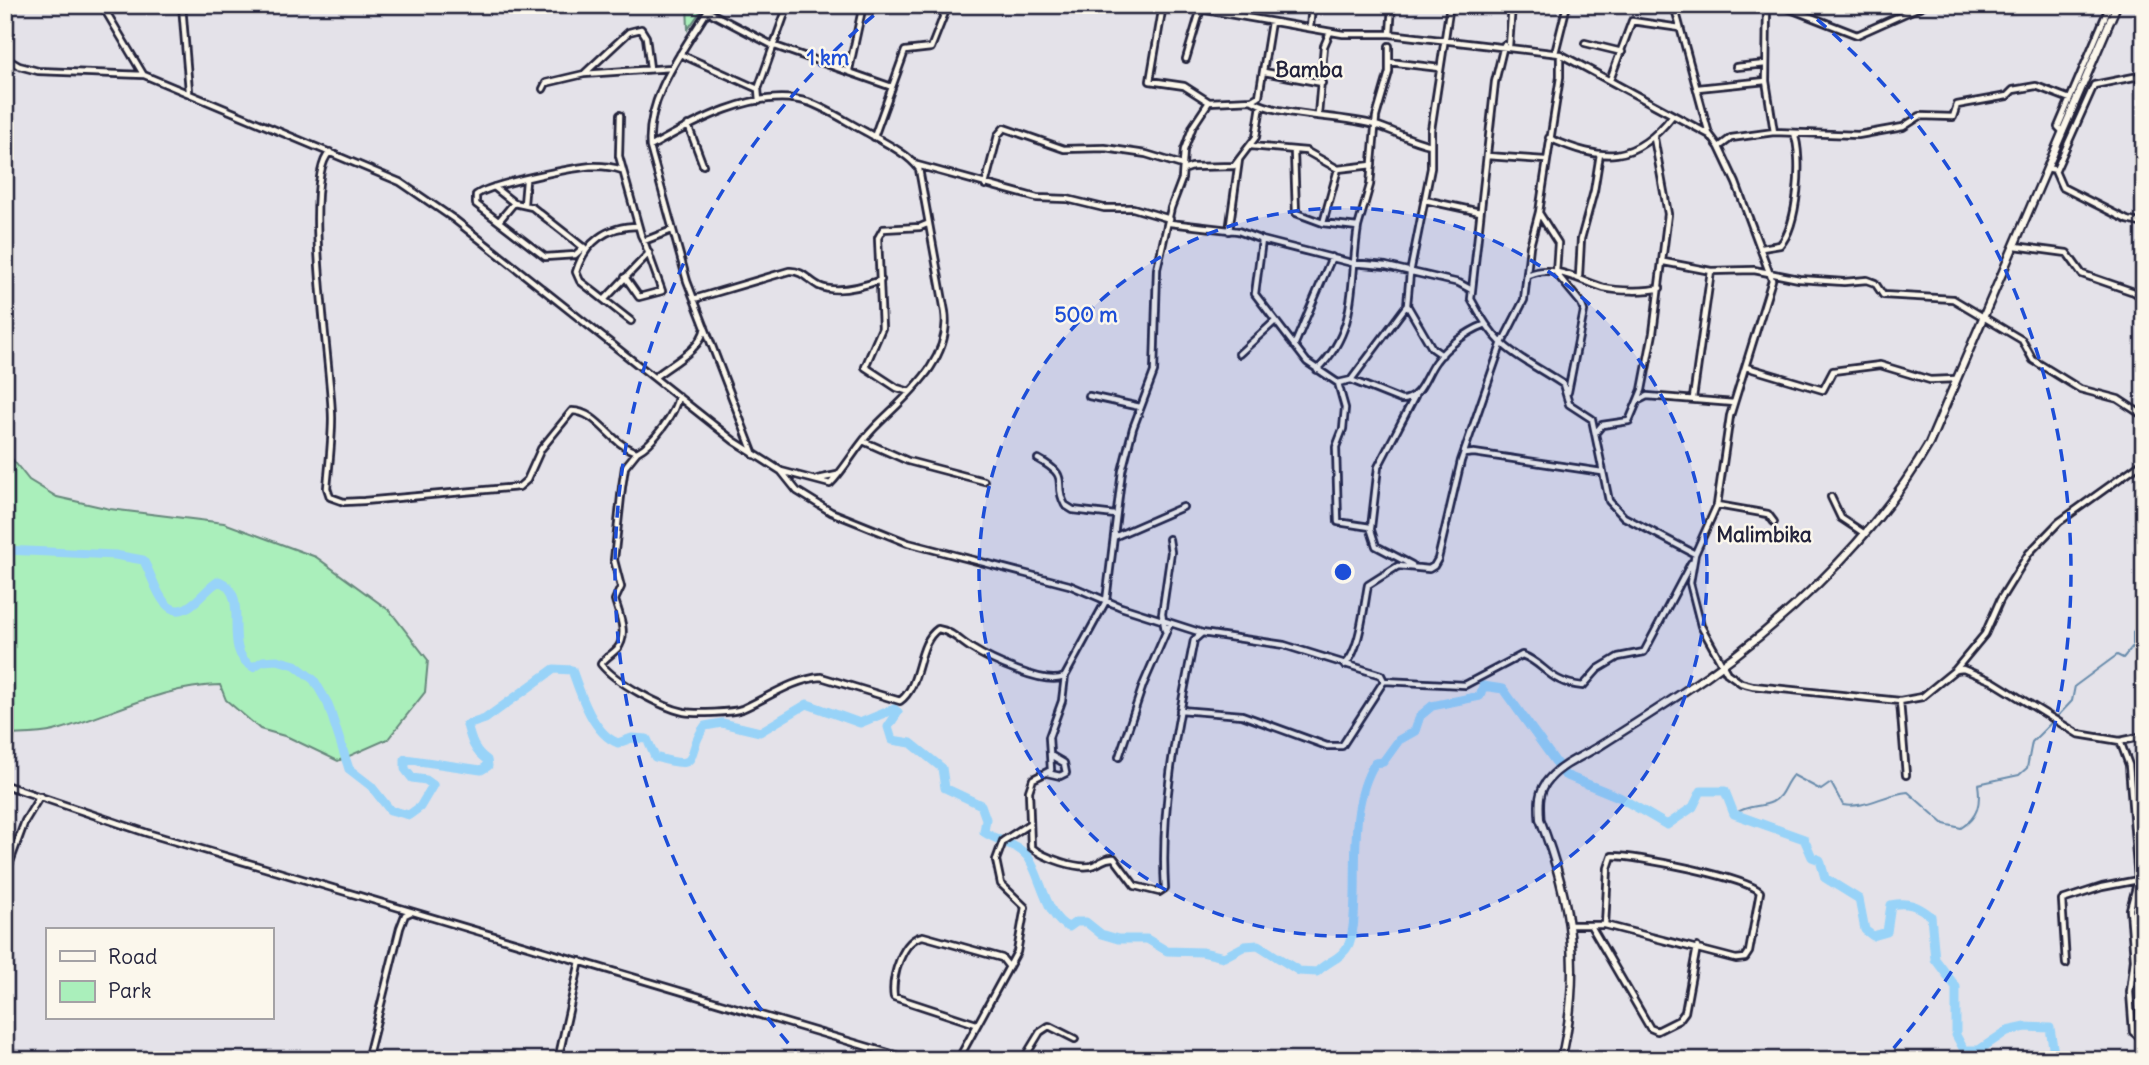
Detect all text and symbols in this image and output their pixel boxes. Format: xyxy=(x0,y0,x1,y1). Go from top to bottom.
text: 1 km xyxy=(807,44,850,71)
district label: Bamba xyxy=(1275,56,1343,83)
text: 500 m xyxy=(1054,301,1118,328)
district label: Malimbika xyxy=(1716,521,1812,548)
centre of rings xyxy=(1331,560,1355,584)
legend xyxy=(46,928,273,1020)
text: Road xyxy=(108,943,157,970)
text: Park xyxy=(108,977,151,1004)

